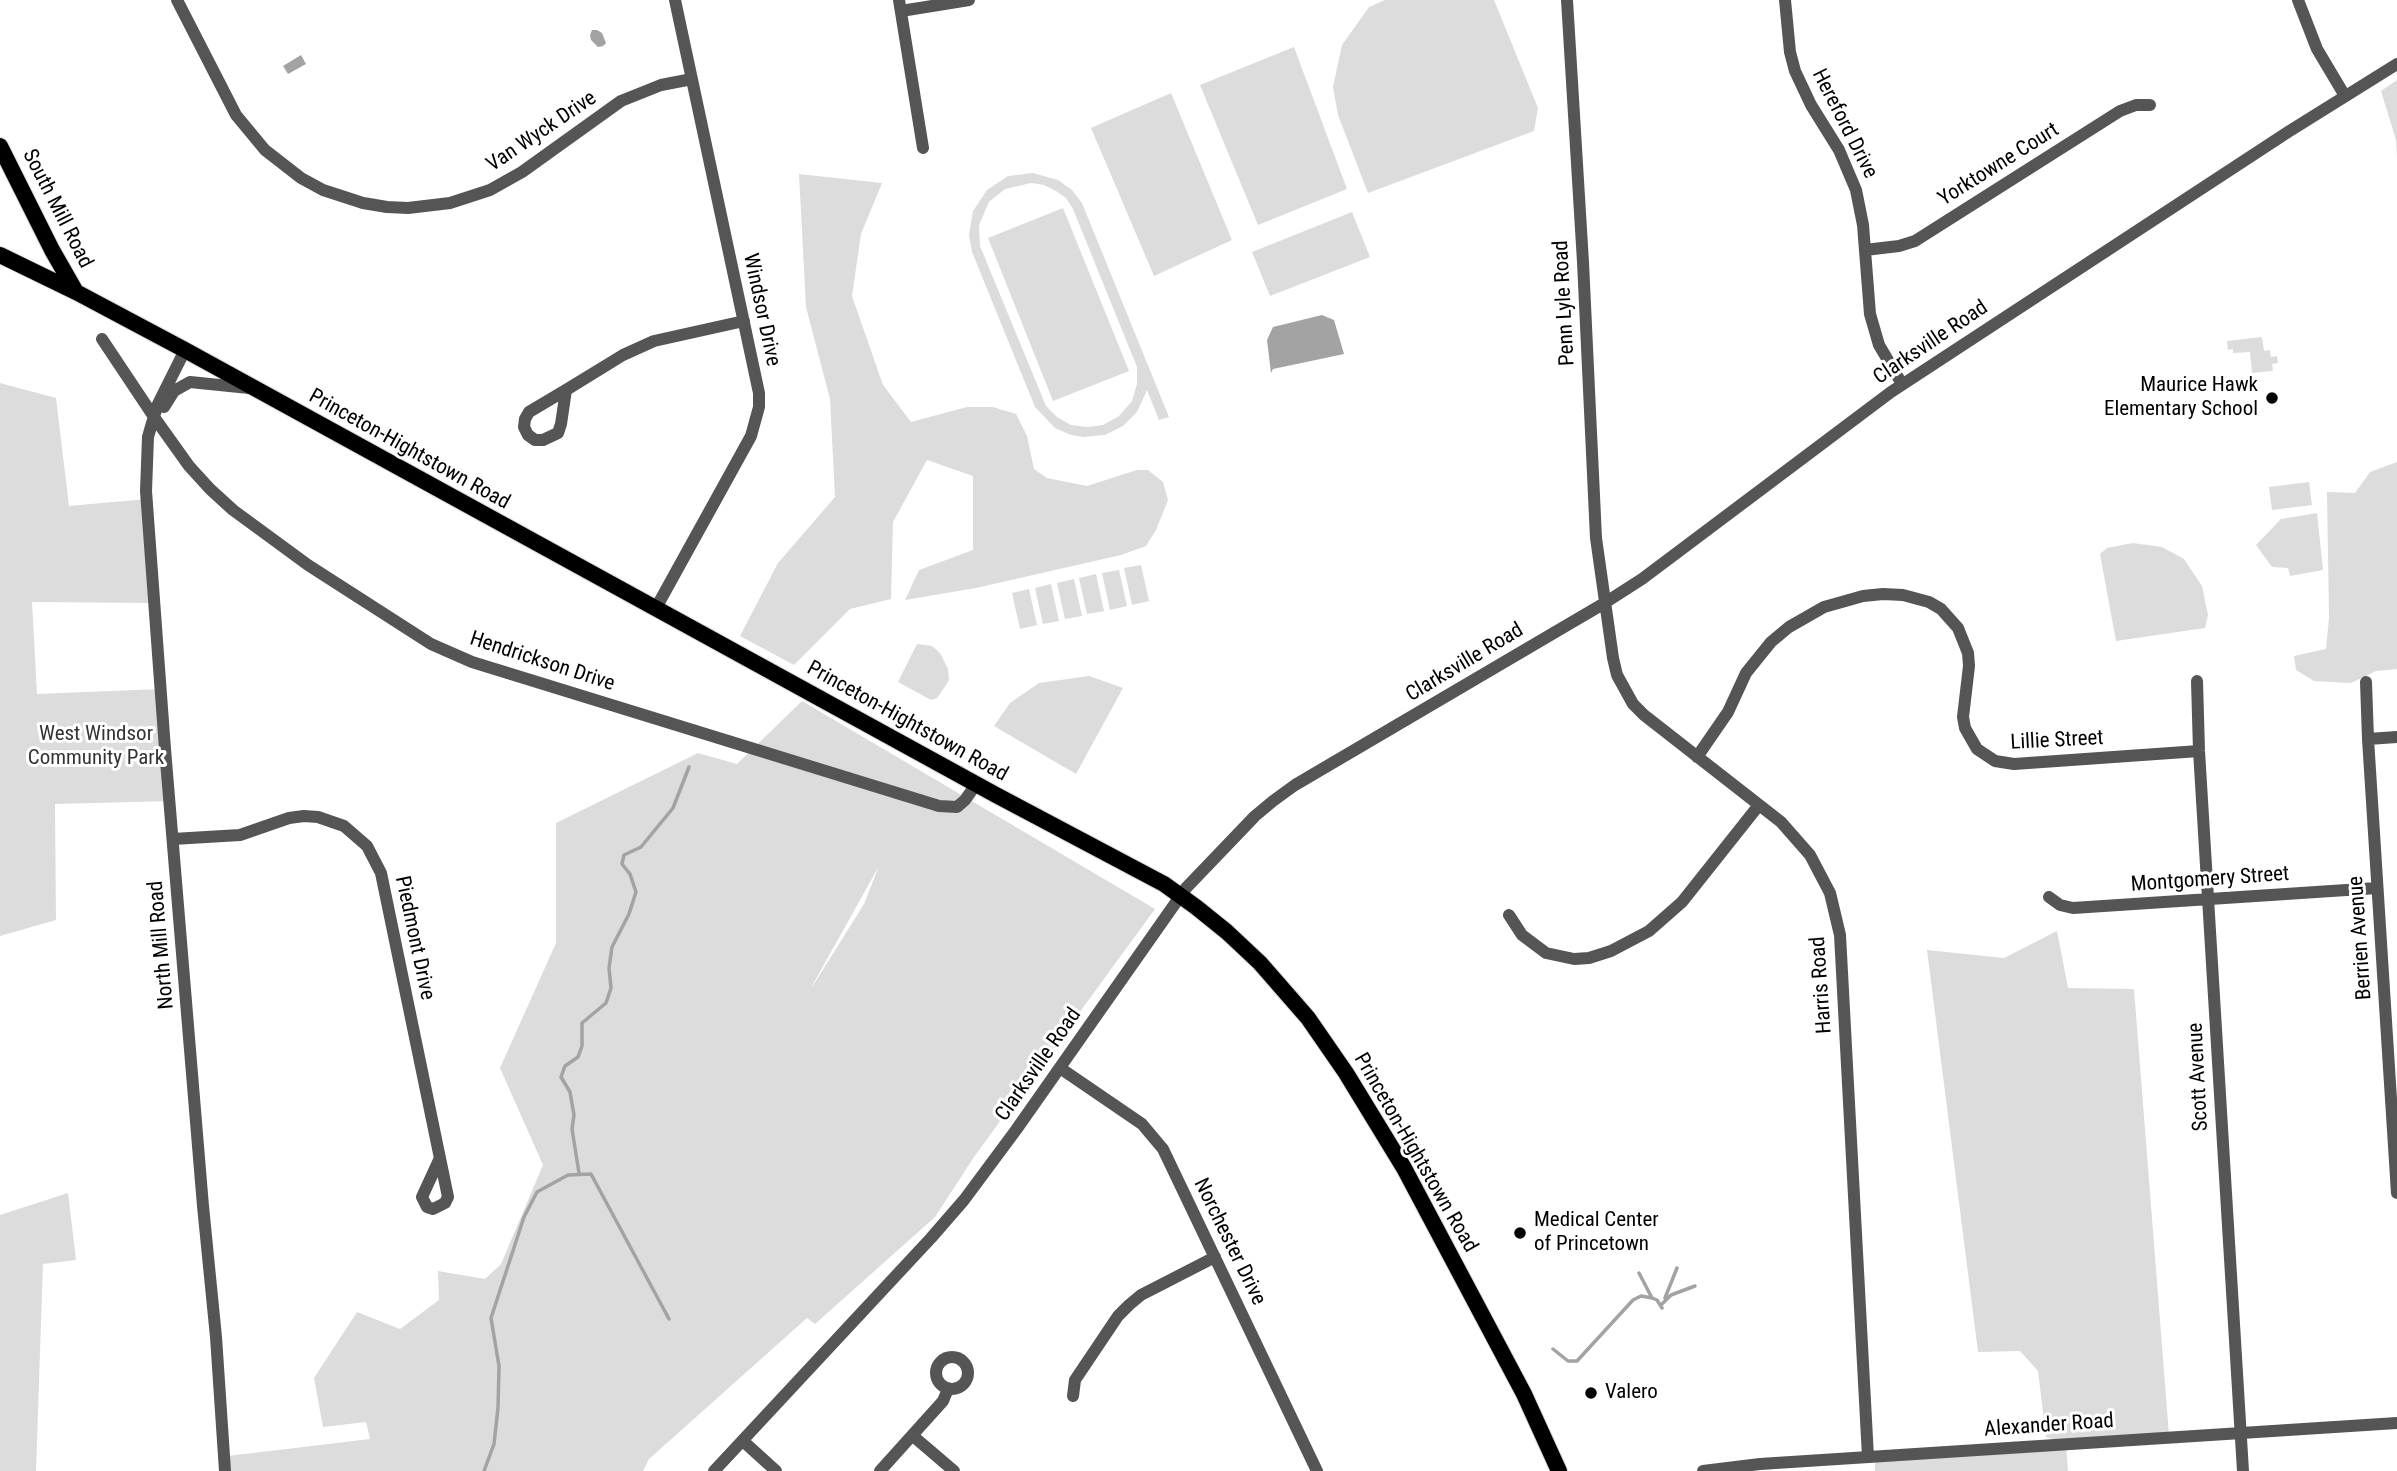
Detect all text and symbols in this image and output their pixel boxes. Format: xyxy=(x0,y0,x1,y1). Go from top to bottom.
street label: Hereford Drive xyxy=(1806,65,1882,183)
street label: Van Wyck Drive xyxy=(482,86,602,178)
street label: Yorktowne Court xyxy=(1934,118,2064,212)
street label: South Mill Road xyxy=(16,145,98,273)
street label: Penn Lyle Road xyxy=(1549,240,1581,366)
street label: Windsor Drive xyxy=(737,251,785,369)
street label: Clarksville Road xyxy=(1869,296,1993,390)
place label: Maurice Hawk Elementary School xyxy=(2104,373,2258,423)
street label: Princeton-Hightstown Road xyxy=(304,384,514,516)
marker: Maurice Hawk Elementary School xyxy=(2264,390,2280,406)
street label: Clarksville Road xyxy=(1402,618,1528,708)
street label: Hendrickson Drive xyxy=(466,627,618,697)
street label: Princeton-Hightstown Road xyxy=(802,656,1012,788)
park label: West Windsor Community Park xyxy=(28,722,164,772)
street label: Lillie Street xyxy=(2010,726,2104,756)
street label: Montgomery Street xyxy=(2130,862,2290,898)
street label: Piedmont Drive xyxy=(389,874,439,1002)
street label: Berrien Avenue xyxy=(2344,875,2378,1001)
street label: North Mill Road xyxy=(144,880,180,1010)
street label: Harris Road xyxy=(1806,936,1838,1034)
street label: Clarksville Road xyxy=(991,1004,1087,1126)
street label: Scott Avenue xyxy=(2184,1022,2214,1132)
street label: Princeton-Hightstown Road xyxy=(1348,1049,1482,1257)
street label: Norchester Drive xyxy=(1187,1174,1271,1310)
place label: Medical Center of Princetown xyxy=(1534,1208,1659,1258)
marker: Medical Center of Princetown xyxy=(1512,1225,1528,1241)
place label: Valero xyxy=(1605,1380,1658,1406)
marker: Valero xyxy=(1583,1385,1599,1401)
street label: Alexander Road xyxy=(1983,1409,2115,1443)

